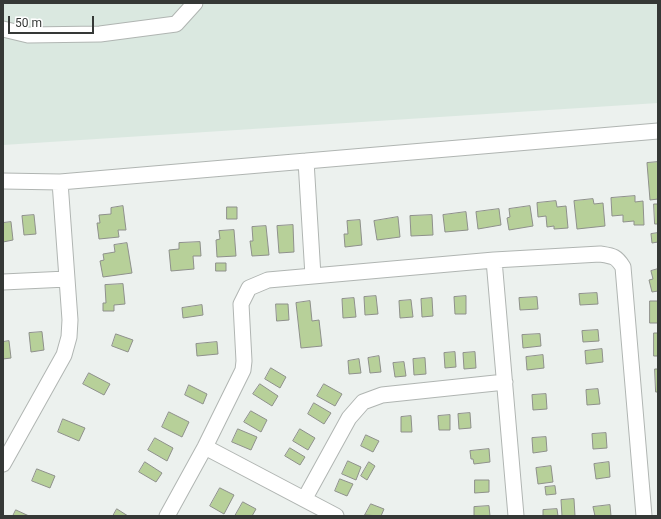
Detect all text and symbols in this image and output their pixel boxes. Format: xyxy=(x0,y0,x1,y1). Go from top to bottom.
scale bar xyxy=(10,8,96,34)
text: 50 m xyxy=(15,16,42,30)

